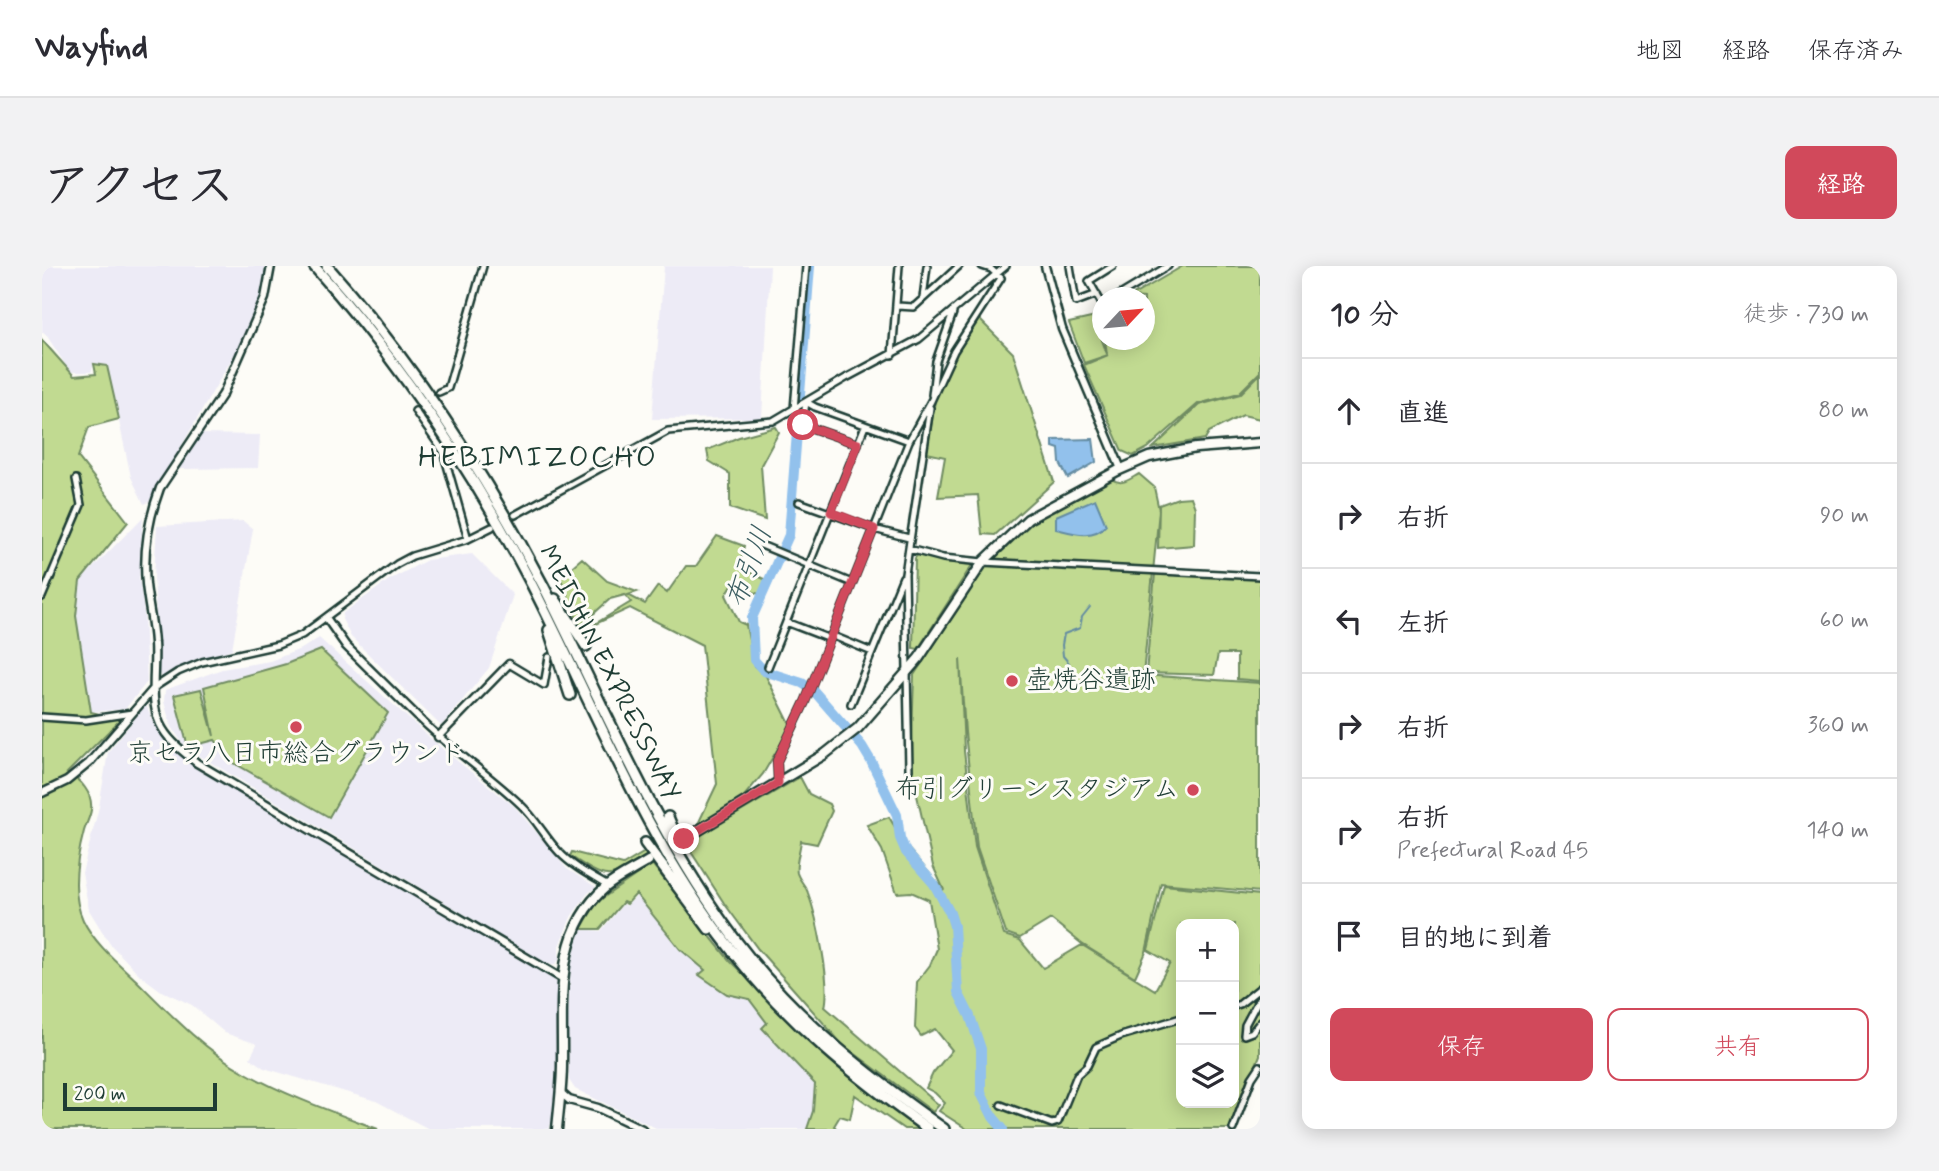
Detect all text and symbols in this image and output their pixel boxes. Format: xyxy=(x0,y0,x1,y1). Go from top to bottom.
text: Wayfind xyxy=(35,26,148,70)
text: 地図 xyxy=(1636,36,1684,67)
text: 経路 xyxy=(1722,36,1770,67)
text: 保存済み xyxy=(1808,36,1904,67)
button: 経路 xyxy=(1785,146,1897,219)
text: アクセス xyxy=(42,155,235,220)
north arrow xyxy=(1092,287,1155,350)
text: 10 分 xyxy=(1330,296,1399,335)
text: 徒歩 · 730 m xyxy=(1743,300,1869,330)
icon: ahead xyxy=(1330,392,1368,430)
text: 80 m xyxy=(1818,396,1869,426)
text: 直進 xyxy=(1397,397,1449,431)
route start xyxy=(787,409,818,440)
district label: HEBIMIZOCHO xyxy=(418,438,658,477)
icon: right xyxy=(1330,497,1368,535)
text: 90 m xyxy=(1820,501,1869,531)
text: 右折 xyxy=(1397,502,1449,536)
water label: 布引川 xyxy=(718,521,782,613)
street label: MEISHIN EXPRESSWAY xyxy=(530,540,688,806)
icon: left xyxy=(1330,602,1368,640)
text: 60 m xyxy=(1820,606,1869,636)
text: 左折 xyxy=(1397,607,1449,641)
place label: 壺焼谷遺跡 xyxy=(1026,664,1156,698)
marker: 壺焼谷遺跡 xyxy=(1004,673,1020,689)
icon: right xyxy=(1330,707,1368,745)
text: 360 m xyxy=(1808,711,1869,741)
text: 右折 xyxy=(1397,712,1449,746)
marker: 京セラ八日市総合グラウンド xyxy=(288,719,304,735)
place label: 京セラ八日市総合グラウンド xyxy=(127,737,465,771)
place label: 布引グリーンスタジアム xyxy=(895,773,1179,807)
marker: 布引グリーンスタジアム xyxy=(1185,782,1201,798)
text: 右折 xyxy=(1397,802,1449,836)
icon: right xyxy=(1330,812,1368,850)
text: 140 m xyxy=(1806,816,1869,846)
route end xyxy=(668,823,699,854)
text: Prefectural Road 45 xyxy=(1397,836,1588,866)
icon: arrive xyxy=(1330,917,1368,955)
map controls xyxy=(1176,919,1239,1108)
button: + xyxy=(1176,919,1239,982)
text: 目的地に到着 xyxy=(1397,922,1553,956)
button: − xyxy=(1176,982,1239,1045)
button: 保存 xyxy=(1330,1008,1593,1081)
button: 共有 xyxy=(1607,1008,1869,1081)
button: layers xyxy=(1176,1045,1239,1108)
scale bar xyxy=(63,1080,217,1112)
text: 200 m xyxy=(74,1082,126,1107)

